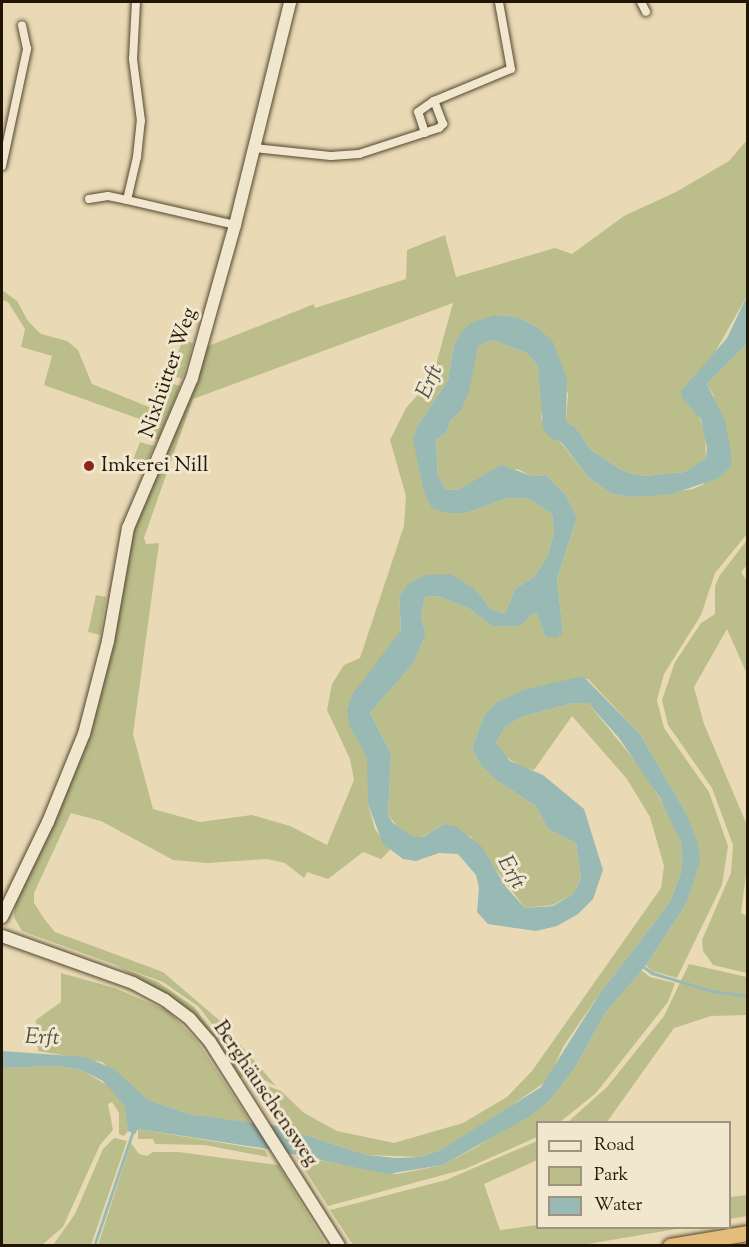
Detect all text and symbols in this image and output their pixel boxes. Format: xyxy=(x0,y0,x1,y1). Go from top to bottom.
street label: Nixhütter Weg xyxy=(135,305,203,441)
water label: Erft xyxy=(412,361,450,403)
place label: Imkerei Nill xyxy=(101,453,209,479)
marker: Imkerei Nill xyxy=(82,459,96,473)
water label: Erft xyxy=(490,851,530,895)
street label: Berghäuschensweg xyxy=(207,1016,323,1172)
water label: Erft xyxy=(24,1025,60,1053)
legend xyxy=(536,1121,731,1229)
text: Road xyxy=(594,1133,634,1159)
text: Park xyxy=(594,1163,628,1189)
text: Water xyxy=(594,1193,642,1219)

